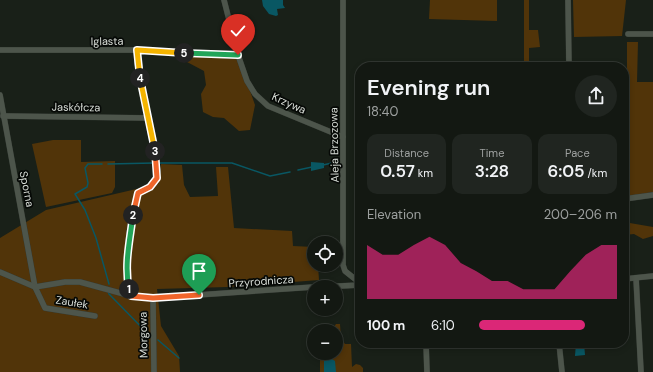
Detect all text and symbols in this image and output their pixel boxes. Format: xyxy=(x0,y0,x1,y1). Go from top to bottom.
pin xyxy=(221,14,255,55)
icon: check xyxy=(227,20,249,42)
street label: Iglasta xyxy=(91,34,123,48)
pin: 5 xyxy=(174,43,194,63)
text: 5 xyxy=(181,46,187,60)
pin: 4 xyxy=(130,68,150,88)
text: 4 xyxy=(136,71,144,85)
text: Evening run xyxy=(367,73,490,102)
button: share xyxy=(575,75,617,117)
street label: Krzywa xyxy=(270,89,308,117)
street label: Jaskółcza xyxy=(51,100,101,114)
text: 18:40 xyxy=(367,103,398,120)
street label: Aleja Brzozowa xyxy=(326,107,342,183)
pin: 3 xyxy=(145,141,165,161)
text: 3 xyxy=(152,144,158,158)
text: Distance xyxy=(384,146,429,160)
text: Time xyxy=(480,146,504,160)
text: Pace xyxy=(565,146,590,160)
text: 0.57 xyxy=(380,160,415,182)
text: 3:28 xyxy=(475,160,509,182)
text: 6:05 xyxy=(547,160,585,182)
text: km xyxy=(415,166,433,180)
text: /km xyxy=(585,166,607,180)
street label: Sporna xyxy=(17,170,37,208)
pin: 2 xyxy=(123,205,143,225)
text: Elevation xyxy=(367,206,421,223)
text: 200–206 m xyxy=(544,206,617,223)
text: 2 xyxy=(130,208,136,222)
map controls xyxy=(307,236,343,360)
button: locate xyxy=(307,236,343,272)
pin xyxy=(182,254,216,295)
icon: arrive xyxy=(188,260,210,282)
street label: Przyrodnicza xyxy=(228,272,294,290)
pin: 1 xyxy=(119,279,139,299)
button: + xyxy=(307,280,343,316)
text: 1 xyxy=(127,282,131,296)
street label: Zaułek xyxy=(55,293,90,312)
street label: Morgowa xyxy=(136,312,150,358)
text: 100 m xyxy=(367,317,405,334)
text: 6:10 xyxy=(431,317,455,334)
button: − xyxy=(307,324,343,360)

